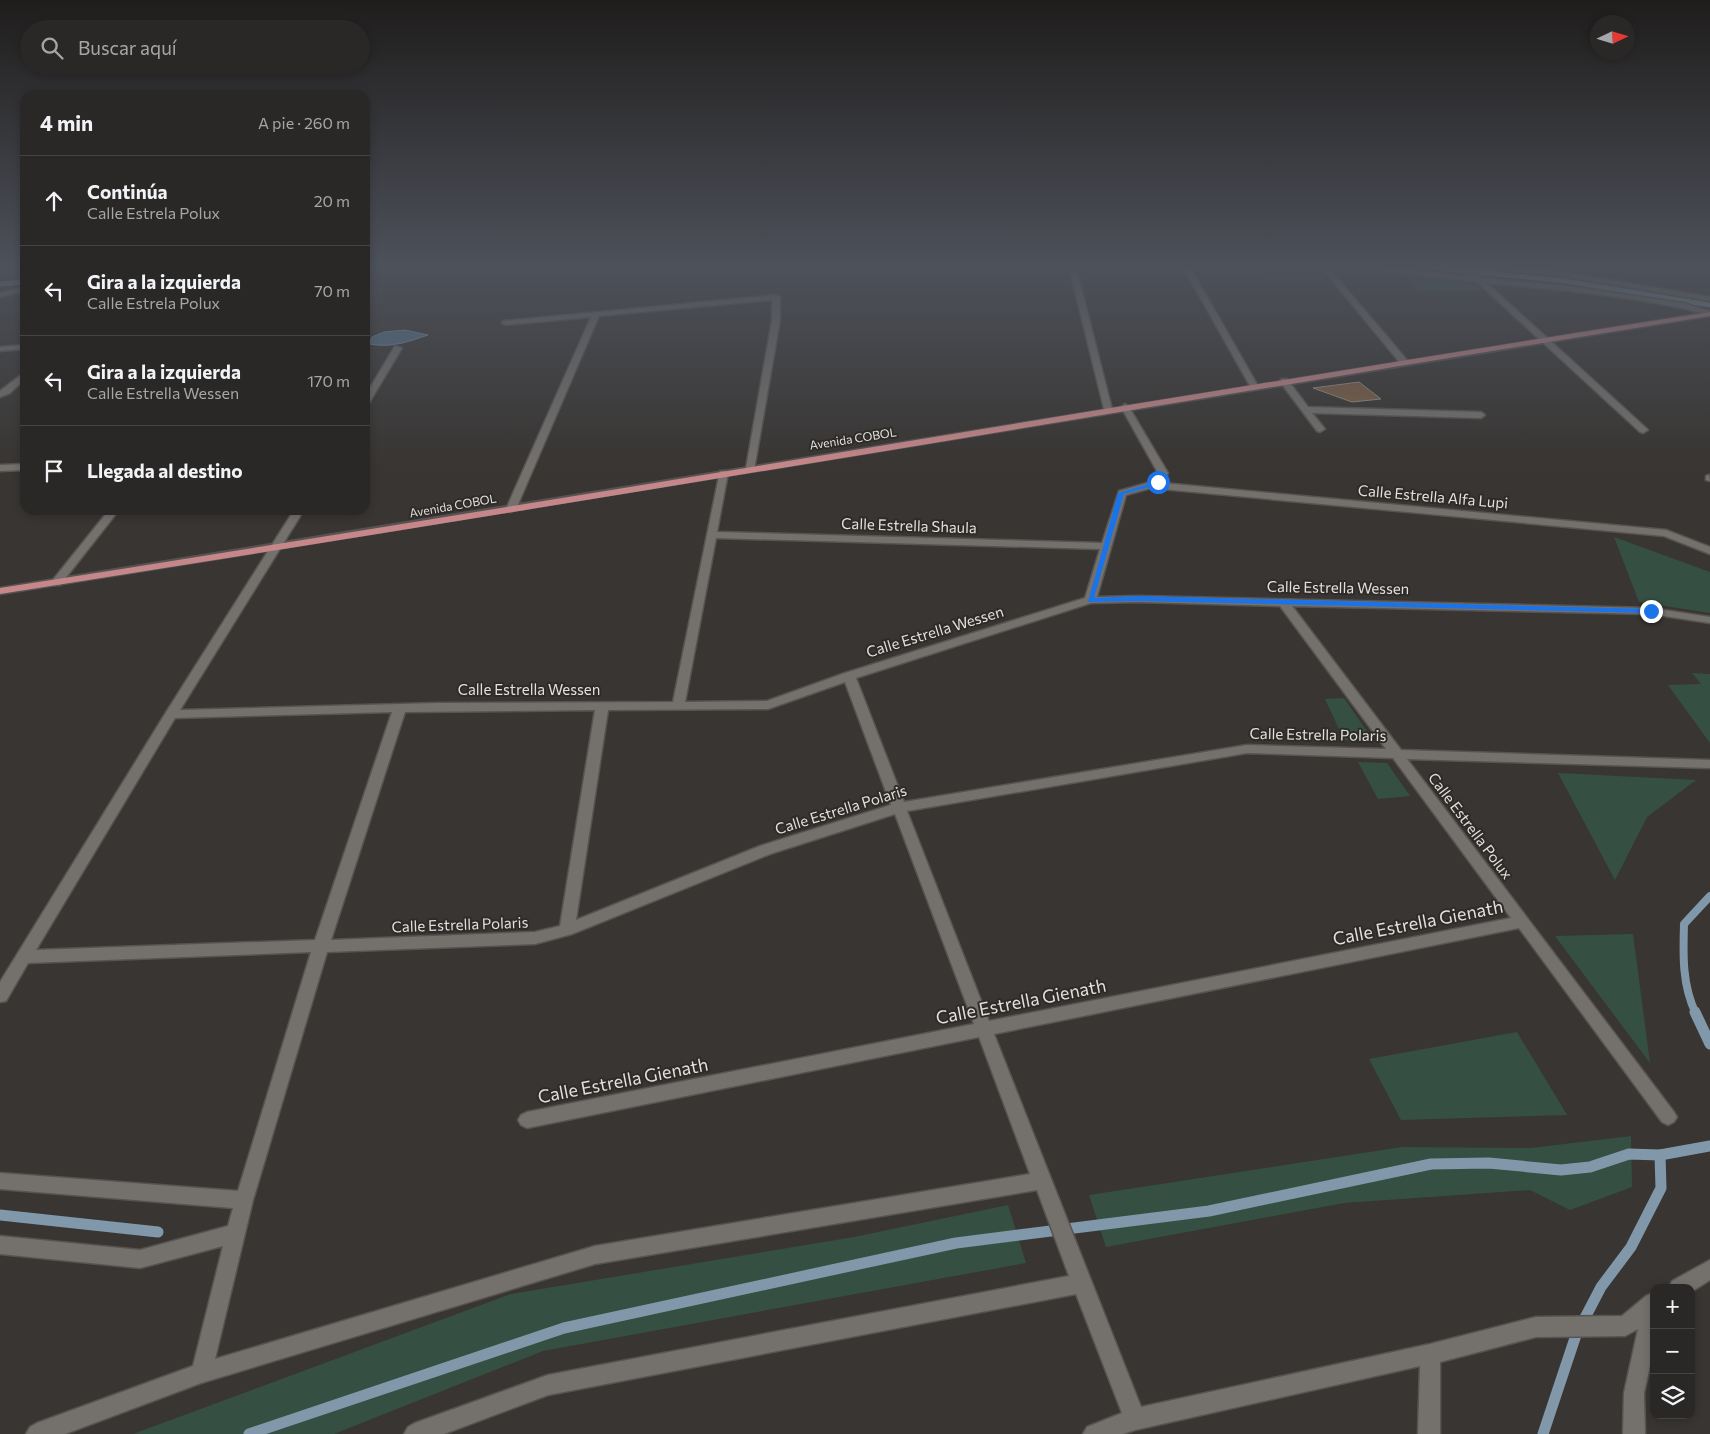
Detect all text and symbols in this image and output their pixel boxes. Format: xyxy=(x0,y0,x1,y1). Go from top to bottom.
north arrow xyxy=(1590,15,1635,60)
search box xyxy=(20,20,370,75)
icon: search xyxy=(38,34,66,62)
text: Buscar aquí xyxy=(78,36,177,59)
text: 4 min xyxy=(40,110,93,135)
text: A pie · 260 m xyxy=(258,113,350,132)
text: Continúa xyxy=(87,180,168,203)
icon: ahead xyxy=(40,187,68,215)
text: 20 m xyxy=(314,191,350,210)
text: Calle Estrela Polux xyxy=(87,203,220,222)
text: Gira a la izquierda xyxy=(87,270,241,293)
icon: left xyxy=(40,277,68,305)
text: 70 m xyxy=(314,281,350,300)
text: Calle Estrela Polux xyxy=(87,293,220,312)
text: Gira a la izquierda xyxy=(87,360,241,383)
icon: left xyxy=(40,367,68,395)
text: 170 m xyxy=(307,371,350,390)
text: Calle Estrella Wessen xyxy=(87,383,239,402)
street label: Avenida COBOL xyxy=(808,424,898,452)
icon: arrive xyxy=(40,457,68,485)
text: Llegada al destino xyxy=(87,459,243,482)
route start xyxy=(1147,471,1170,494)
street label: Calle Estrella Alfa Lupi xyxy=(1357,480,1509,512)
street label: Avenida COBOL xyxy=(408,490,497,520)
street label: Calle Estrella Shaula xyxy=(841,514,977,536)
street label: Calle Estrella Wessen xyxy=(1267,577,1409,597)
route end xyxy=(1640,600,1663,623)
street label: Calle Estrella Wessen xyxy=(864,602,1006,660)
street label: Calle Estrella Wessen xyxy=(458,680,600,698)
street label: Calle Estrella Polaris xyxy=(1249,724,1387,744)
street label: Calle Estrella Polux xyxy=(1425,769,1517,882)
street label: Calle Estrella Polaris xyxy=(773,780,909,838)
street label: Calle Estrella Gienath xyxy=(1331,895,1505,949)
street label: Calle Estrella Polaris xyxy=(391,913,529,935)
street label: Calle Estrella Gienath xyxy=(934,974,1108,1028)
street label: Calle Estrella Gienath xyxy=(536,1053,710,1107)
map controls xyxy=(1650,1284,1695,1419)
button: + xyxy=(1650,1284,1695,1329)
button: − xyxy=(1650,1329,1695,1374)
button: layers xyxy=(1650,1374,1695,1419)

